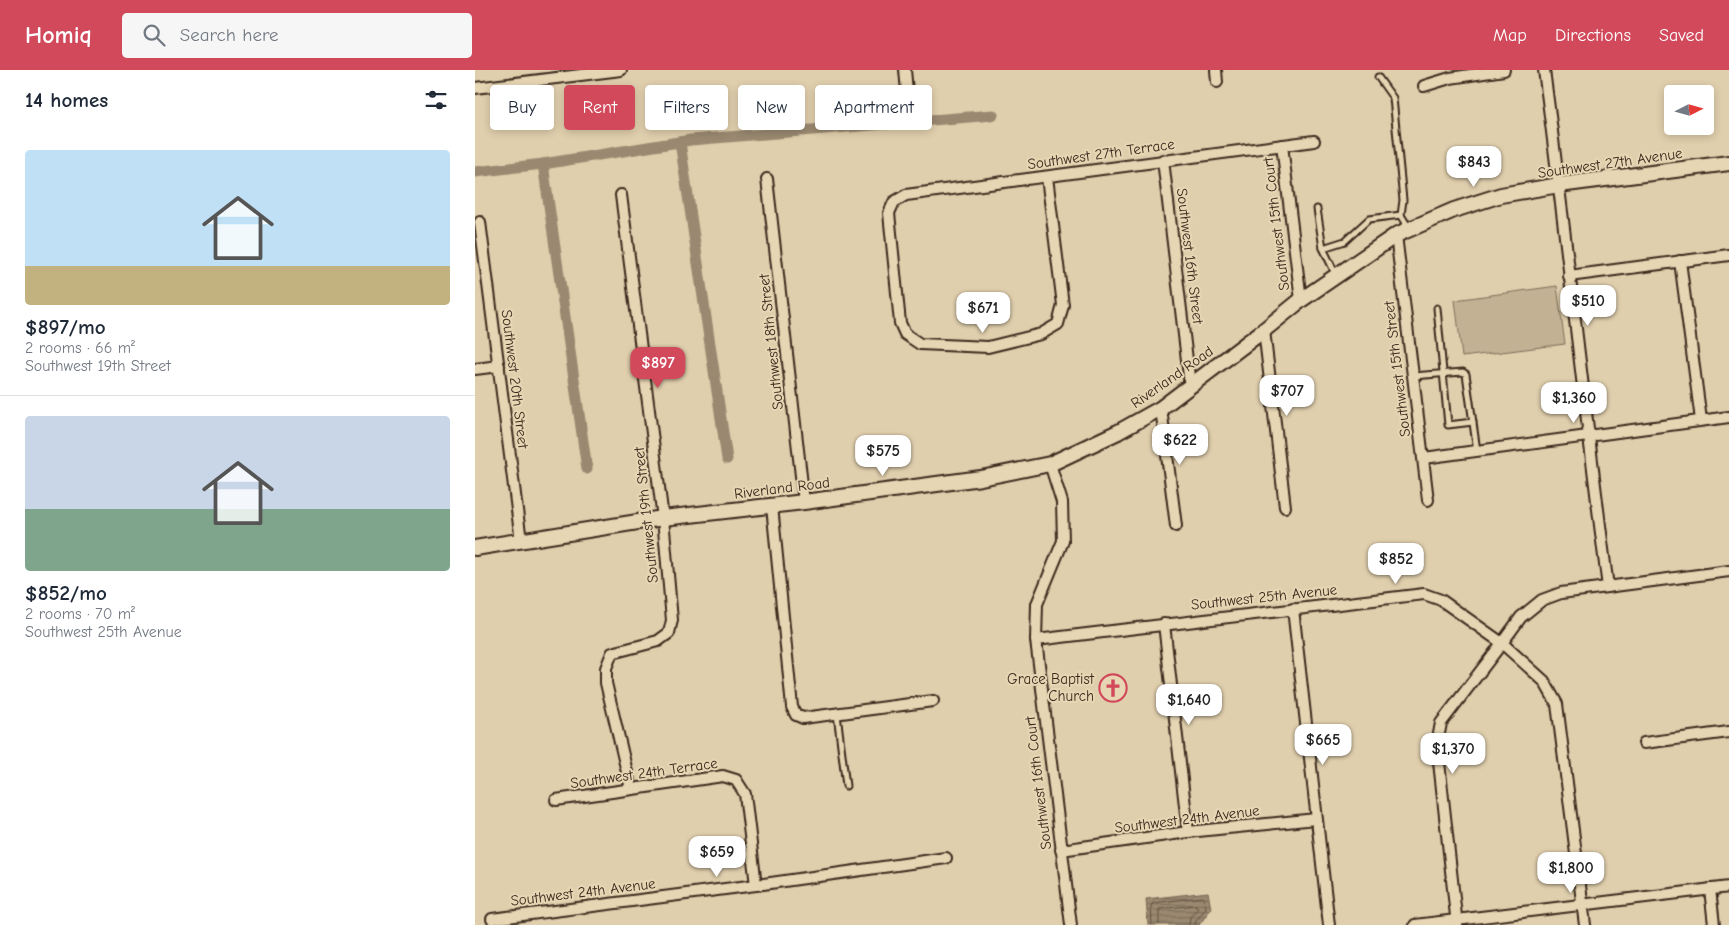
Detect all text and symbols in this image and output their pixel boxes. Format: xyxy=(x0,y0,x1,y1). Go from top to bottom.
search box xyxy=(122,13,472,58)
text: Homiq xyxy=(25,21,92,49)
icon: search xyxy=(140,21,168,49)
text: Search here xyxy=(180,24,279,46)
text: Map xyxy=(1493,25,1527,46)
text: Directions xyxy=(1555,25,1631,46)
text: Saved xyxy=(1659,25,1704,46)
chip: Buy xyxy=(490,85,554,130)
chip: Rent xyxy=(564,85,635,130)
chip: Filters xyxy=(645,85,728,130)
chip: New xyxy=(738,85,805,130)
chip: Apartment xyxy=(815,85,932,130)
north arrow xyxy=(1664,85,1714,135)
map controls xyxy=(1664,85,1714,135)
icon: filters xyxy=(422,86,450,114)
text: 14 homes xyxy=(25,88,108,112)
street label: Southwest 27th Terrace xyxy=(1026,135,1176,173)
street label: Southwest 27th Avenue xyxy=(1537,144,1684,182)
pin: $843 xyxy=(1444,146,1504,188)
text: $843 xyxy=(1457,153,1491,171)
street label: Southwest 15th Court xyxy=(1259,155,1293,292)
icon: home xyxy=(193,183,283,273)
street label: Southwest 16th Street xyxy=(1173,187,1207,326)
street label: Southwest 18th Street xyxy=(755,272,787,411)
pin: $510 xyxy=(1558,284,1618,327)
pin: $671 xyxy=(953,292,1013,334)
text: $510 xyxy=(1571,292,1605,310)
text: $671 xyxy=(967,299,999,317)
street label: Southwest 15th Street xyxy=(1380,299,1414,438)
street label: Southwest 20th Street xyxy=(498,308,533,450)
text: $897/mo xyxy=(25,315,106,339)
text: 2 rooms · 66 m² xyxy=(25,339,135,357)
street label: Riverland Road xyxy=(1127,342,1217,412)
pin: $897 xyxy=(628,346,688,389)
text: $897 xyxy=(641,354,675,372)
text: Southwest 19th Street xyxy=(25,357,171,375)
pin: $707 xyxy=(1257,374,1317,417)
text: $707 xyxy=(1270,382,1304,400)
pin: $1,360 xyxy=(1533,382,1615,424)
text: $1,360 xyxy=(1552,389,1596,407)
pin: $622 xyxy=(1150,424,1210,466)
text: $622 xyxy=(1163,431,1197,449)
pin: $575 xyxy=(853,434,913,477)
text: $575 xyxy=(866,442,900,460)
street label: Southwest 19th Street xyxy=(630,445,662,584)
icon: home xyxy=(193,448,283,538)
street label: Riverland Road xyxy=(733,473,831,503)
pin: $852 xyxy=(1366,542,1426,585)
text: $852 xyxy=(1379,550,1413,568)
street label: Southwest 25th Avenue xyxy=(1190,580,1338,614)
text: $852/mo xyxy=(25,581,107,605)
text: 2 rooms · 70 m² xyxy=(25,605,135,623)
text: Southwest 25th Avenue xyxy=(25,623,182,641)
place label: Grace Baptist Church xyxy=(1007,670,1095,705)
church icon: Grace Baptist Church xyxy=(1098,673,1128,703)
pin: $1,640 xyxy=(1148,684,1230,726)
text: $1,640 xyxy=(1167,691,1211,709)
street label: Southwest 16th Court xyxy=(1021,714,1055,851)
pin: $665 xyxy=(1293,724,1353,766)
text: $665 xyxy=(1306,731,1340,749)
pin: $1,370 xyxy=(1412,732,1494,775)
text: $1,370 xyxy=(1431,740,1475,758)
street label: Southwest 24th Terrace xyxy=(569,754,719,792)
street label: Southwest 24th Avenue xyxy=(1113,801,1261,837)
pin: $659 xyxy=(687,836,747,878)
text: $659 xyxy=(700,843,734,861)
pin: $1,800 xyxy=(1530,852,1612,894)
text: $1,800 xyxy=(1548,859,1594,877)
street label: Southwest 24th Avenue xyxy=(509,874,657,910)

